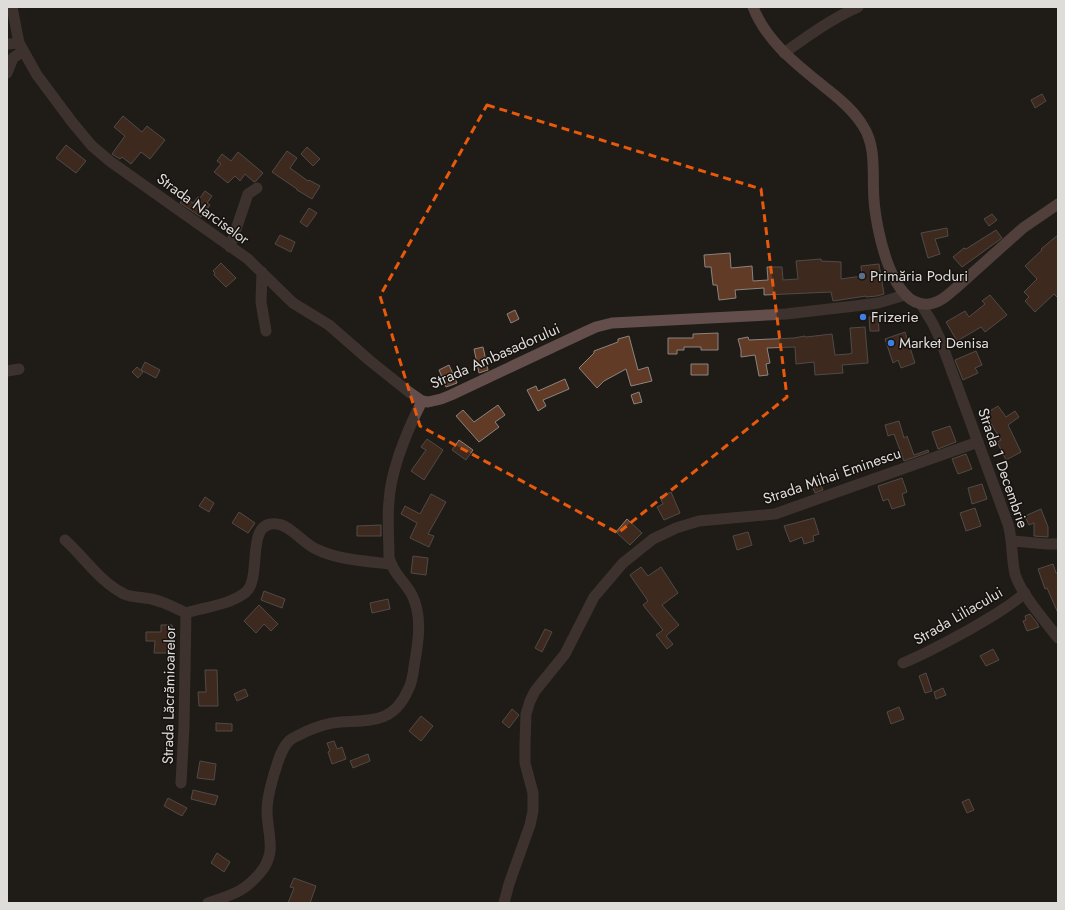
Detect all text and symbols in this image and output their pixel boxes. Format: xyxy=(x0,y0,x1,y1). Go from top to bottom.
street label: Strada Narciselor xyxy=(152,168,255,251)
place label: Primăria Poduri xyxy=(870,265,968,287)
marker: Primăria Poduri xyxy=(857,271,867,281)
place label: Frizerie xyxy=(871,306,919,328)
marker: Frizerie xyxy=(858,312,868,322)
street label: Strada Ambasadorului xyxy=(427,317,563,395)
place label: Market Denisa xyxy=(899,332,989,354)
marker: Market Denisa xyxy=(886,338,896,348)
street label: Strada 1 Decembrie xyxy=(972,405,1034,531)
street label: Strada Mihai Eminescu xyxy=(760,442,904,510)
street label: Strada Liliacului xyxy=(909,581,1007,651)
street label: Strada Lăcrămioarelor xyxy=(157,625,181,764)

